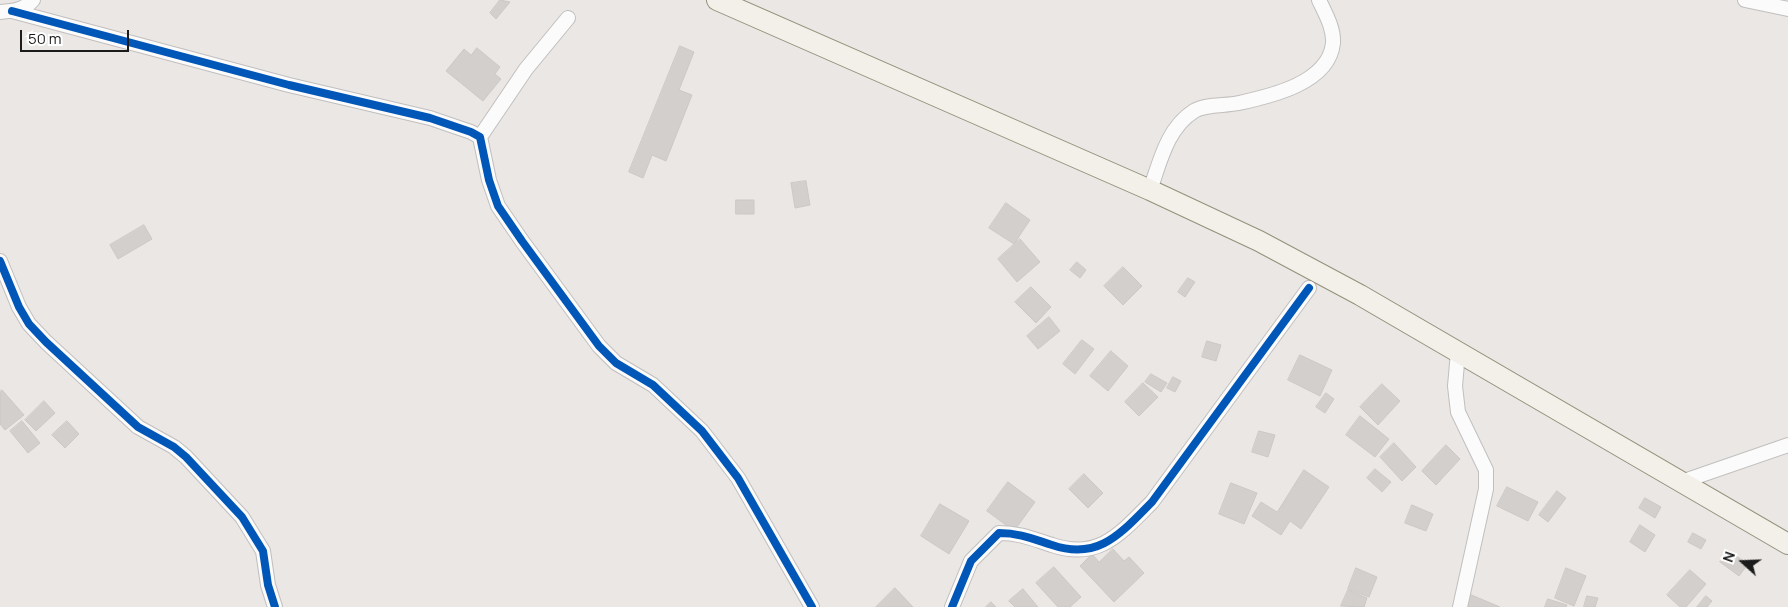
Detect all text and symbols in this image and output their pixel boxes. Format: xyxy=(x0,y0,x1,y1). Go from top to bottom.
scale bar xyxy=(22,20,131,52)
text: 50 m xyxy=(28,28,62,49)
north arrow xyxy=(1718,537,1768,587)
text: N xyxy=(1718,549,1739,565)

